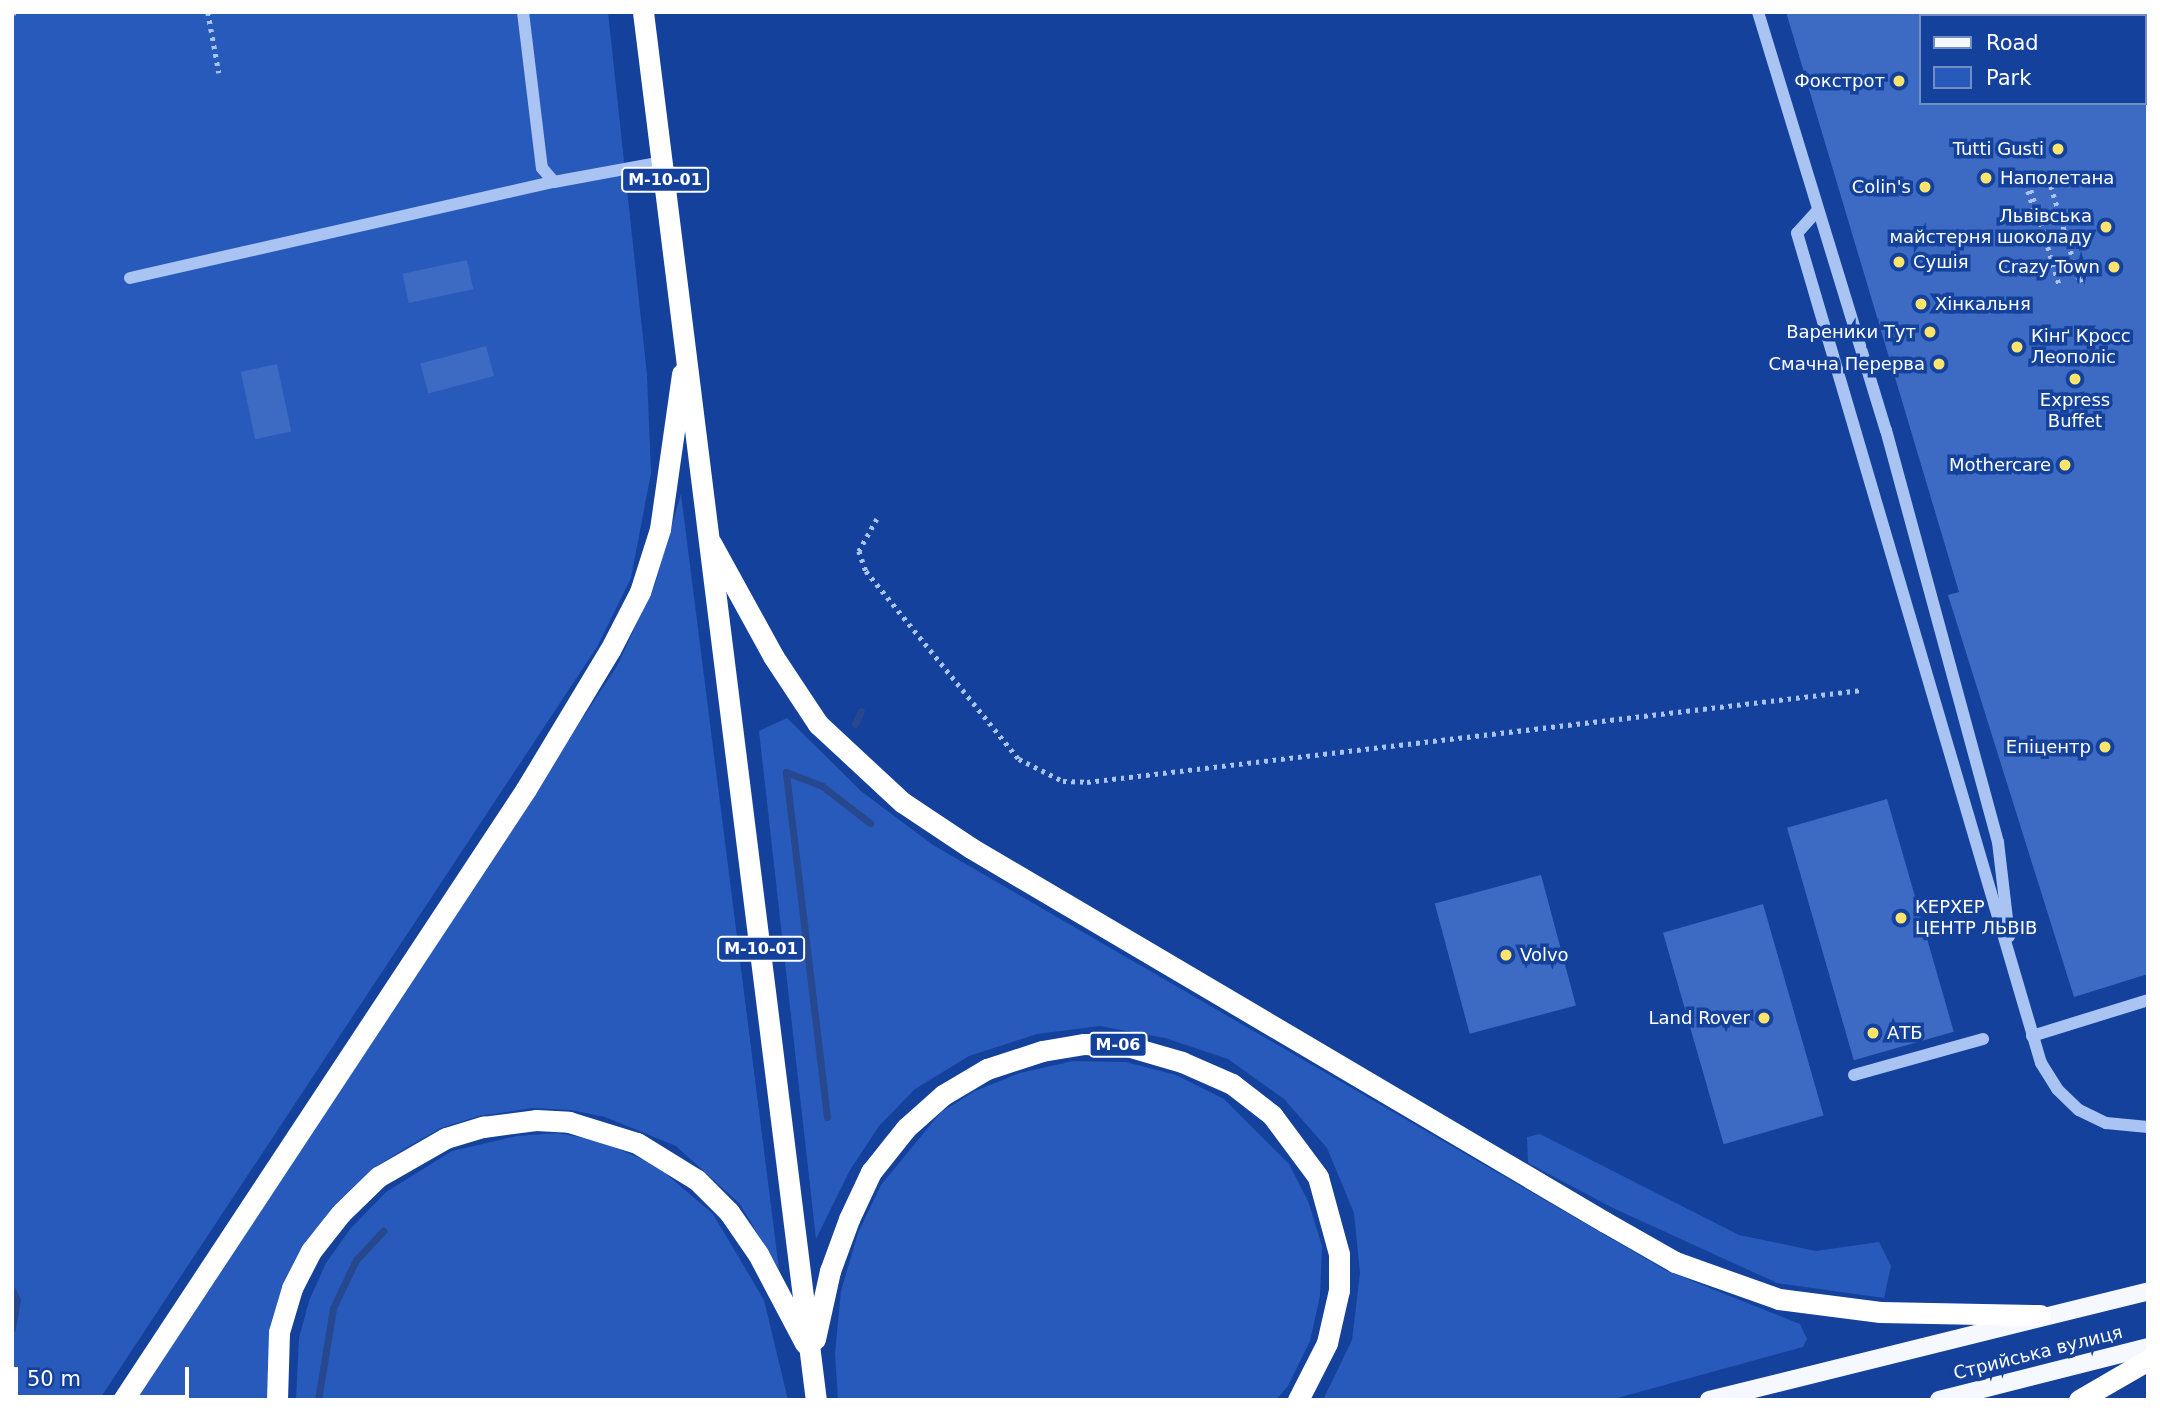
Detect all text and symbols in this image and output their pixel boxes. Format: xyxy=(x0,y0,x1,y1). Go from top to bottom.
legend xyxy=(1918,14,2146,105)
text: Road xyxy=(1986,31,2039,55)
text: Park xyxy=(1986,66,2031,90)
place label: Фокстрот xyxy=(1794,70,1885,92)
marker: Фокстрот xyxy=(1891,73,1907,89)
place label: Tutti Gusti xyxy=(1953,138,2044,160)
marker: Tutti Gusti xyxy=(2050,141,2066,157)
place label: Наполетана xyxy=(2000,167,2114,189)
road number: М-10-01 xyxy=(620,168,710,192)
marker: Наполетана xyxy=(1978,170,1994,186)
place label: Colin's xyxy=(1852,176,1911,198)
marker: Colin's xyxy=(1917,179,1933,195)
place label: Львівська майстерня шоколаду xyxy=(1889,206,2092,248)
marker: Львівська майстерня шоколаду xyxy=(2098,219,2114,235)
place label: Сушія xyxy=(1913,251,1969,273)
marker: Сушія xyxy=(1891,254,1907,270)
place label: Crazy Town xyxy=(1998,256,2100,278)
marker: Crazy Town xyxy=(2106,259,2122,275)
place label: Хінкальня xyxy=(1935,293,2031,315)
marker: Хінкальня xyxy=(1913,296,1929,312)
place label: Вареники Тут xyxy=(1786,321,1916,343)
marker: Вареники Тут xyxy=(1922,324,1938,340)
place label: Кінґ Кросс Леополіс xyxy=(2031,326,2131,368)
marker: Кінґ Кросс Леополіс xyxy=(2009,339,2025,355)
place label: Смачна Перерва xyxy=(1768,353,1925,375)
marker: Смачна Перерва xyxy=(1931,356,1947,372)
marker: Express Buffet xyxy=(2067,371,2083,387)
place label: Express Buffet xyxy=(2040,390,2110,432)
place label: Mothercare xyxy=(1949,454,2051,476)
marker: Mothercare xyxy=(2057,457,2073,473)
place label: Епіцентр xyxy=(2006,736,2091,758)
marker: Епіцентр xyxy=(2097,739,2113,755)
place label: КЕРХЕР ЦЕНТР ЛЬВІВ xyxy=(1915,897,2037,940)
marker: КЕРХЕР ЦЕНТР ЛЬВІВ xyxy=(1893,910,1909,926)
road number: М-10-01 xyxy=(716,937,806,962)
place label: Volvo xyxy=(1520,944,1569,966)
marker: Volvo xyxy=(1498,947,1514,963)
place label: Land Rover xyxy=(1649,1007,1750,1029)
marker: Land Rover xyxy=(1756,1010,1772,1026)
place label: АТБ xyxy=(1887,1022,1923,1044)
marker: АТБ xyxy=(1865,1025,1881,1041)
road number: М-06 xyxy=(1088,1032,1148,1058)
street label: Стрийська вулиця xyxy=(1951,1322,2125,1384)
scale bar xyxy=(18,1352,192,1396)
text: 50 m xyxy=(27,1367,81,1391)

